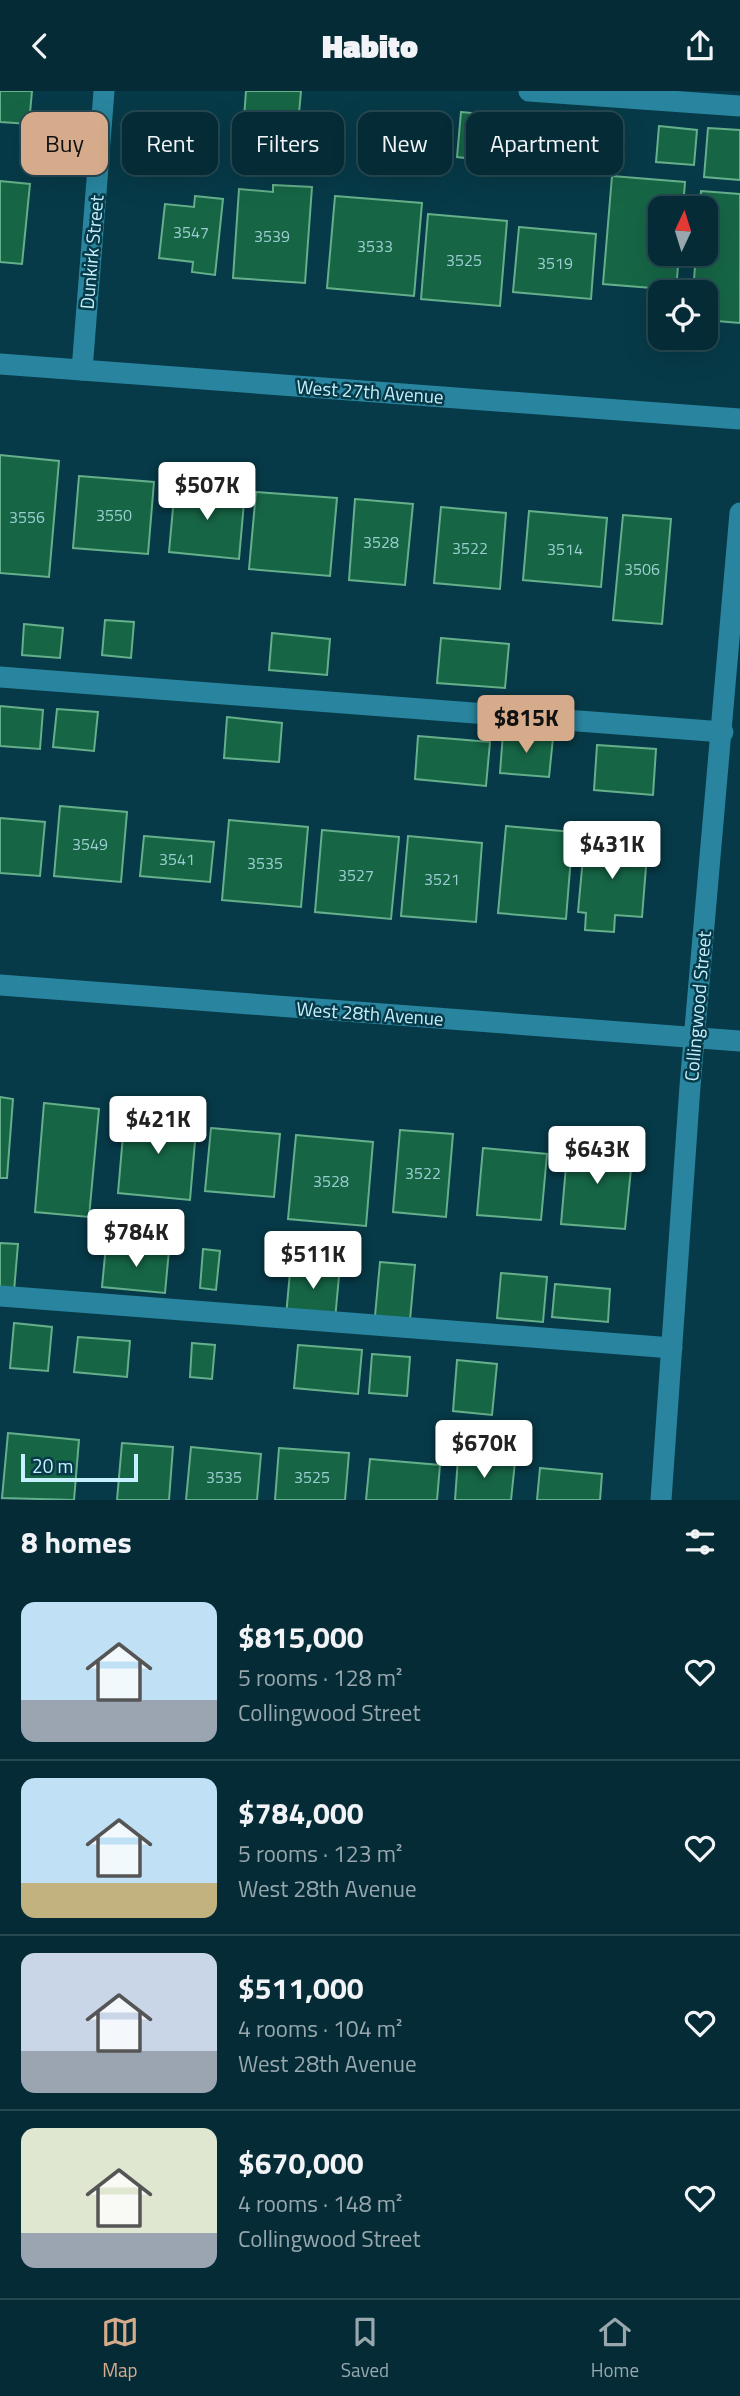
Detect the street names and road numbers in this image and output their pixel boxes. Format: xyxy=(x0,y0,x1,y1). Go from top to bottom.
street label: Dunkirk Street xyxy=(72,193,110,310)
street label: West 27th Avenue xyxy=(295,371,445,411)
street label: Collingwood Street xyxy=(676,929,718,1082)
street label: West 28th Avenue xyxy=(295,993,445,1033)

